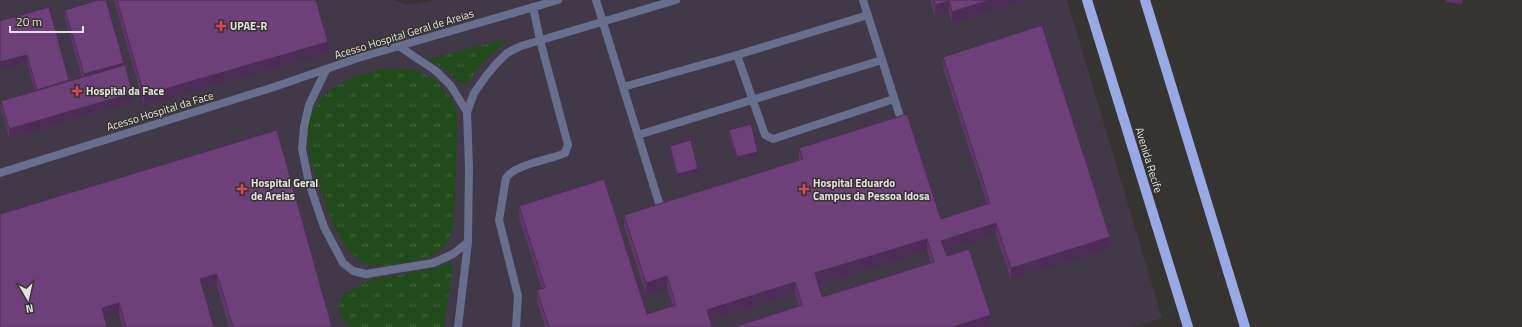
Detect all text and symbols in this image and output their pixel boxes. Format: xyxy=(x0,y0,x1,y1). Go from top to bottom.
street label: Acesso Hospital Geral de Areias xyxy=(332,5,476,63)
scale bar xyxy=(10,8,83,34)
text: 20 m xyxy=(16,12,42,31)
place label: UPAE-R xyxy=(230,18,268,34)
marker: UPAE-R xyxy=(215,20,227,32)
place label: Hospital da Face xyxy=(86,83,164,99)
marker: Hospital da Face xyxy=(71,85,83,97)
street label: Acesso Hospital da Face xyxy=(105,87,216,135)
street label: Avenida Recife xyxy=(1131,125,1167,195)
place label: Hospital Geral de Areias xyxy=(251,175,318,204)
place label: Hospital Eduardo Campus da Pessoa Idosa xyxy=(813,175,930,204)
marker: Hospital Geral de Areias xyxy=(236,183,248,195)
marker: Hospital Eduardo Campus da Pessoa Idosa xyxy=(798,183,810,195)
north arrow xyxy=(8,279,48,319)
text: N xyxy=(25,300,35,317)

